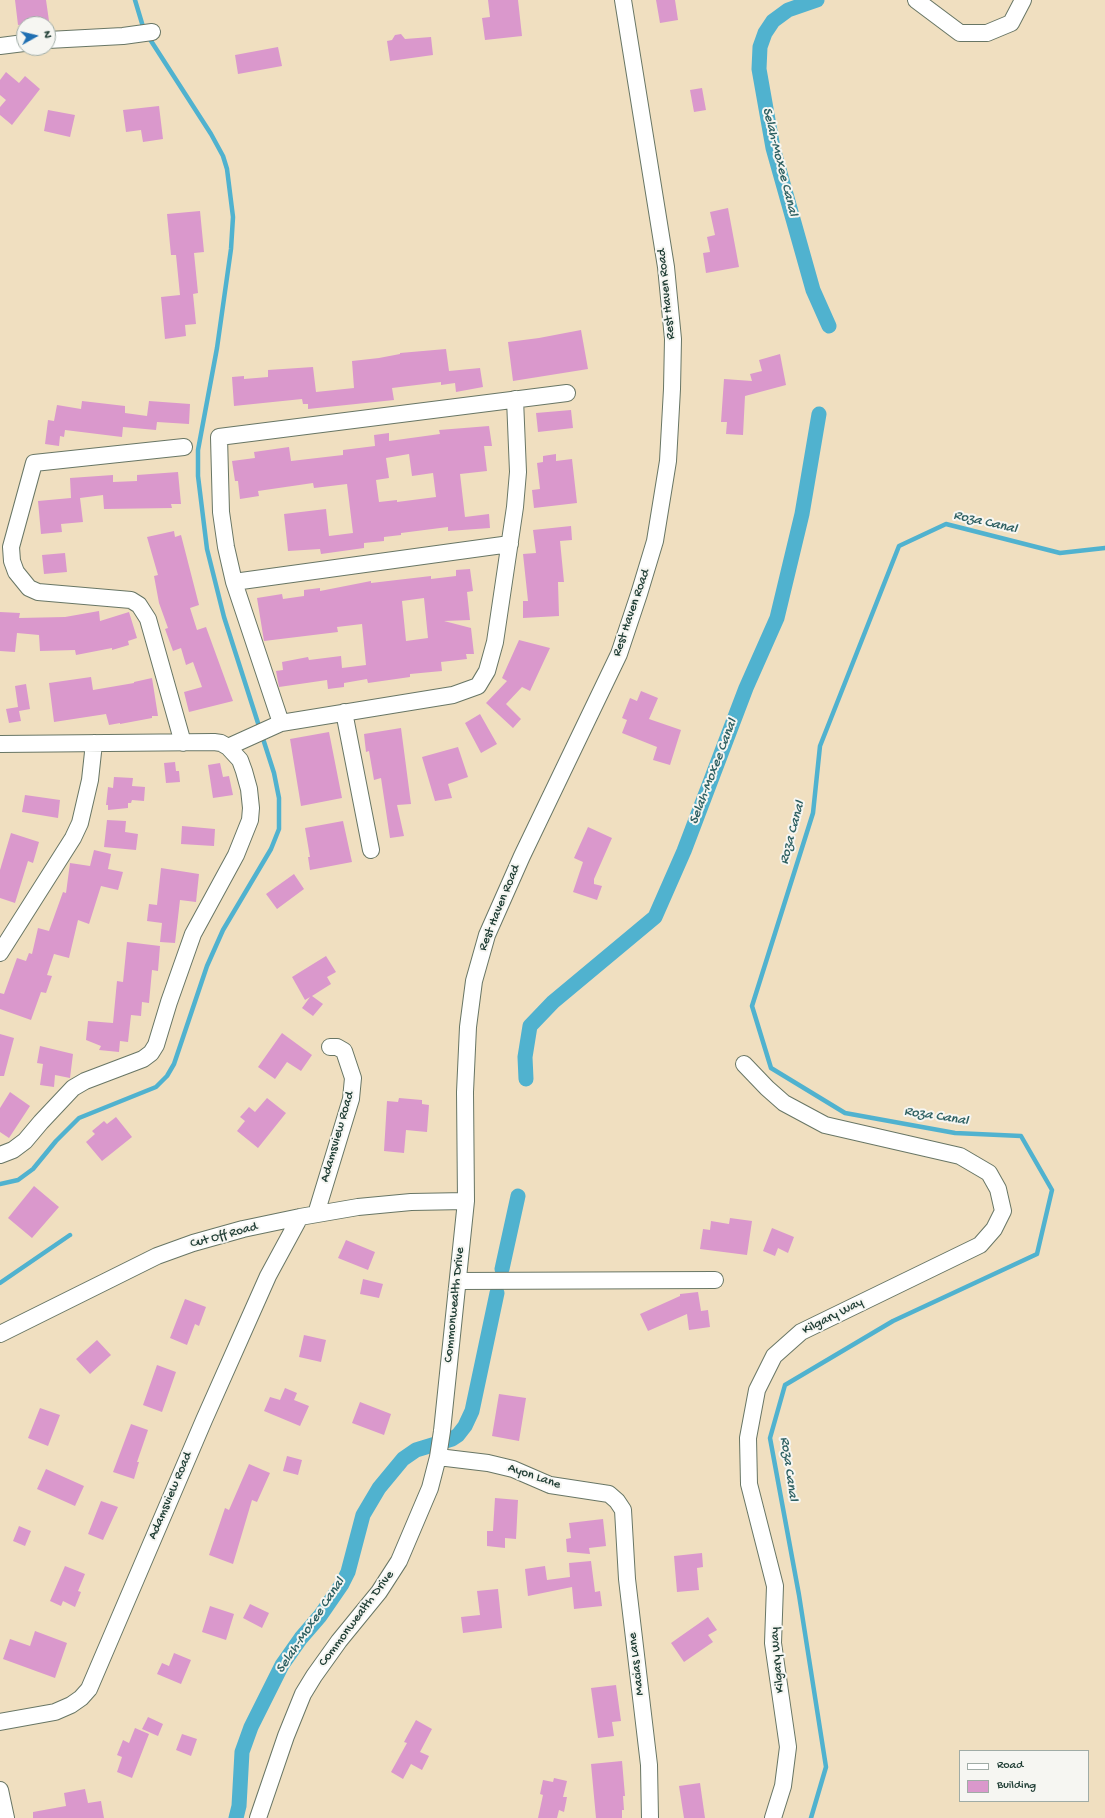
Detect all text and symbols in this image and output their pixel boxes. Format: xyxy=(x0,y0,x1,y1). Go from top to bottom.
north arrow xyxy=(16,16,56,56)
text: N xyxy=(40,30,53,39)
water label: Selah-Moxee Canal xyxy=(757,106,801,218)
street label: Rest Haven Road xyxy=(654,248,680,340)
water label: Roza Canal xyxy=(952,508,1018,538)
street label: Rest Haven Road xyxy=(610,567,654,659)
water label: Selah-Moxee Canal xyxy=(686,717,742,827)
water label: Roza Canal xyxy=(777,800,809,866)
street label: Rest Haven Road xyxy=(476,863,524,953)
street label: Adamsview Road xyxy=(318,1090,358,1184)
water label: Roza Canal xyxy=(903,1104,969,1130)
street label: Cut Off Road xyxy=(189,1220,259,1252)
street label: Commonwealth Drive xyxy=(441,1247,469,1363)
street label: Kilgary Way xyxy=(800,1295,866,1339)
water label: Roza Canal xyxy=(775,1436,801,1502)
street label: Adamsview Road xyxy=(146,1450,196,1542)
street label: Ayon Lane xyxy=(505,1461,563,1493)
street label: Commonwealth Drive xyxy=(316,1568,398,1670)
water label: Selah-Moxee Canal xyxy=(273,1575,349,1677)
street label: Kilgary Way xyxy=(767,1626,789,1694)
street label: Macias Lane xyxy=(625,1632,649,1696)
legend xyxy=(959,1750,1089,1802)
text: Road xyxy=(997,1759,1023,1773)
text: Building xyxy=(997,1779,1036,1793)

